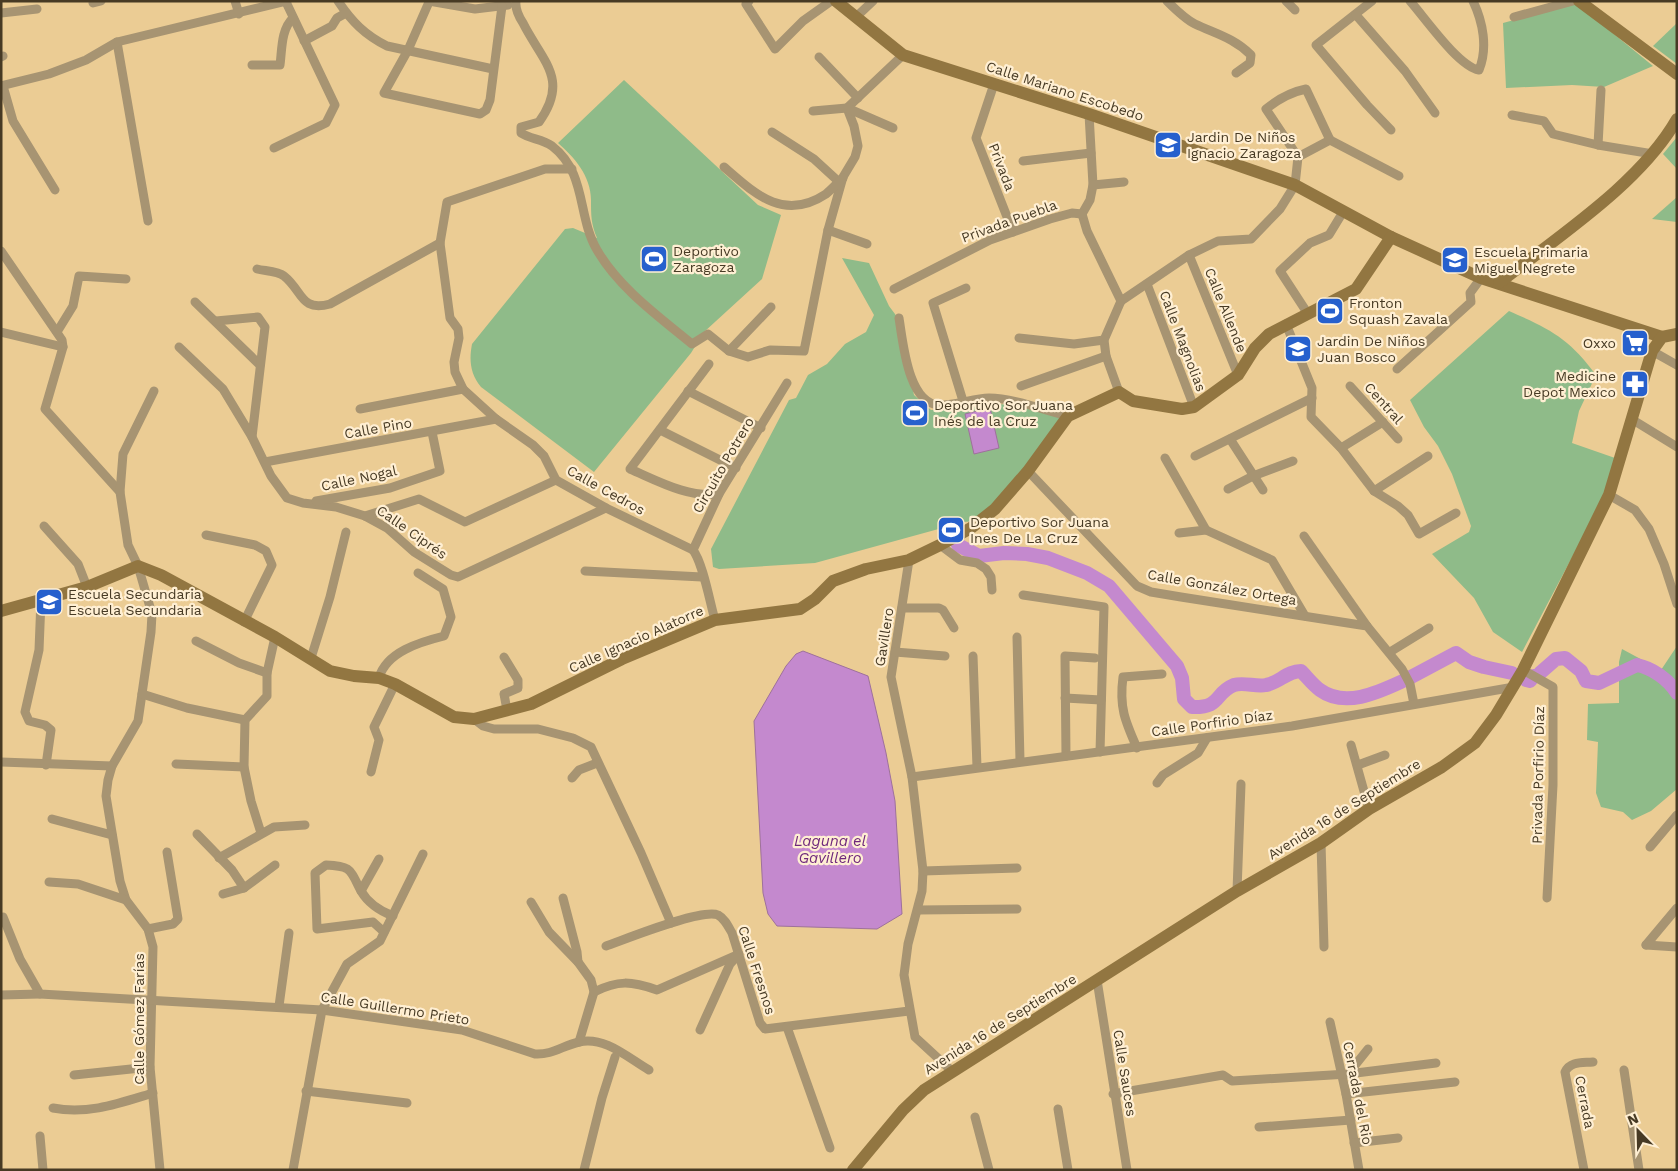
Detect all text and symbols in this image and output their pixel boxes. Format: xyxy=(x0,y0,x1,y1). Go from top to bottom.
street label: Calle Mariano Escobedo xyxy=(984,58,1146,124)
place label: Jardin De Niños Ignacio Zaragoza xyxy=(1187,129,1301,161)
school or university icon: Jardin De Niños Ignacio Zaragoza xyxy=(1153,130,1183,160)
street label: Privada xyxy=(986,141,1018,193)
street label: Privada Puebla xyxy=(959,196,1059,246)
place label: Deportivo Zaragoza xyxy=(673,243,739,275)
sports icon: Deportivo Zaragoza xyxy=(639,244,669,274)
place label: Escuela Primaria Miguel Negrete xyxy=(1474,244,1588,276)
school or university icon: Escuela Primaria Miguel Negrete xyxy=(1440,245,1470,275)
street label: Calle Allende xyxy=(1202,265,1250,355)
street label: Calle Magnolias xyxy=(1156,288,1210,394)
place label: Fronton Squash Zavala xyxy=(1349,295,1448,327)
sports icon: Fronton Squash Zavala xyxy=(1315,296,1345,326)
supermarket icon: Oxxo xyxy=(1620,328,1650,358)
place label: Jardin De Niños Juan Bosco xyxy=(1317,333,1425,365)
school or university icon: Jardin De Niños Juan Bosco xyxy=(1283,334,1313,364)
place label: Oxxo xyxy=(1583,335,1616,351)
place label: Medicine Depot Mexico xyxy=(1523,368,1616,400)
pharmacy icon: Medicine Depot Mexico xyxy=(1620,369,1650,399)
street label: Central xyxy=(1361,379,1407,427)
place label: Deportivo Sor Juana Inés de la Cruz xyxy=(934,397,1073,429)
sports icon: Deportivo Sor Juana Inés de la Cruz xyxy=(900,398,930,428)
street label: Calle Pino xyxy=(343,414,413,442)
street label: Circuito Potrero xyxy=(689,414,757,516)
street label: Calle Nogal xyxy=(320,462,399,494)
street label: Calle Cedros xyxy=(564,462,648,518)
street label: Calle Ciprés xyxy=(374,502,450,562)
place label: Deportivo Sor Juana Ines De La Cruz xyxy=(970,514,1109,546)
sports icon: Deportivo Sor Juana Ines De La Cruz xyxy=(936,515,966,545)
street label: Calle González Ortega xyxy=(1146,566,1298,608)
place label: Escuela Secundaria Escuela Secundaria xyxy=(68,586,202,618)
school or university icon: Escuela Secundaria Escuela Secundaria xyxy=(34,587,64,617)
street label: Calle Ignacio Alatorre xyxy=(566,602,706,676)
street label: Gavillero xyxy=(871,606,897,668)
street label: Privada Porfirio Díaz xyxy=(1529,706,1547,844)
street label: Calle Porfirio Díaz xyxy=(1150,707,1274,739)
street label: Avenida 16 de Septiembre xyxy=(1265,755,1423,863)
water label: Laguna el Gavillero xyxy=(794,832,867,867)
street label: Calle Fresnos xyxy=(735,924,779,1016)
street label: Calle Gómez Farías xyxy=(131,953,147,1085)
street label: Avenida 16 de Septiembre xyxy=(921,970,1079,1078)
street label: Calle Guillermo Prieto xyxy=(319,988,471,1028)
street label: Calle Sauces xyxy=(1110,1028,1140,1118)
street label: Cerrada del Rio xyxy=(1340,1040,1376,1146)
street label: Cerrada xyxy=(1572,1074,1598,1130)
north arrow xyxy=(1613,1106,1663,1156)
text: N xyxy=(1625,1110,1641,1128)

